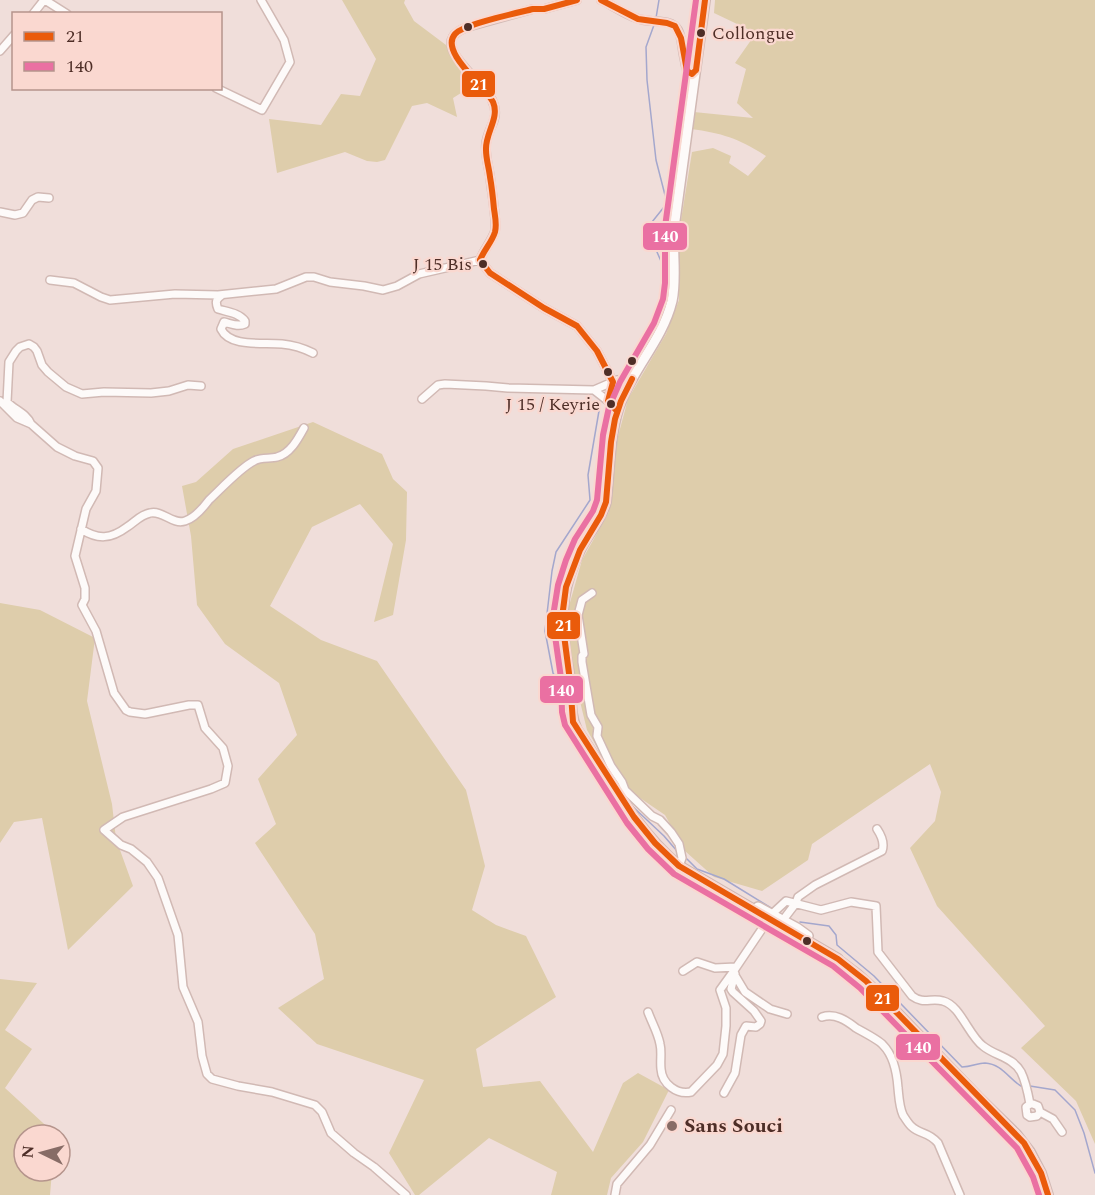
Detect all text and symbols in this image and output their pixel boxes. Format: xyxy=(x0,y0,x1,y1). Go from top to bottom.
legend xyxy=(12,12,222,90)
place label: Collongue xyxy=(712,20,794,47)
unlabelled marker xyxy=(462,21,474,33)
text: 21 xyxy=(66,23,84,50)
marker: Collongue xyxy=(695,27,707,39)
text: 140 xyxy=(66,53,93,80)
line badge: 21 xyxy=(461,70,496,98)
text: 21 xyxy=(470,73,488,97)
line badge: 140 xyxy=(642,222,688,251)
text: 140 xyxy=(652,225,678,249)
place label: J 15 Bis xyxy=(413,251,472,278)
marker: J 15 Bis xyxy=(477,258,489,270)
unlabelled marker xyxy=(626,355,638,367)
unlabelled marker xyxy=(602,366,614,378)
place label: J 15 / Keyrie xyxy=(506,391,600,418)
marker: J 15 / Keyrie xyxy=(605,398,617,410)
line badge: 21 xyxy=(546,611,581,640)
text: 21 xyxy=(555,614,573,638)
line badge: 140 xyxy=(539,675,584,704)
text: 140 xyxy=(548,679,574,703)
unlabelled marker xyxy=(801,935,813,947)
line badge: 21 xyxy=(865,984,900,1012)
text: 21 xyxy=(874,987,892,1011)
line badge: 140 xyxy=(895,1033,941,1061)
text: 140 xyxy=(905,1036,931,1060)
place label: Sans Souci xyxy=(684,1111,783,1141)
marker: Sans Souci xyxy=(665,1119,679,1133)
north arrow xyxy=(12,1123,72,1183)
text: N xyxy=(16,1144,41,1159)

